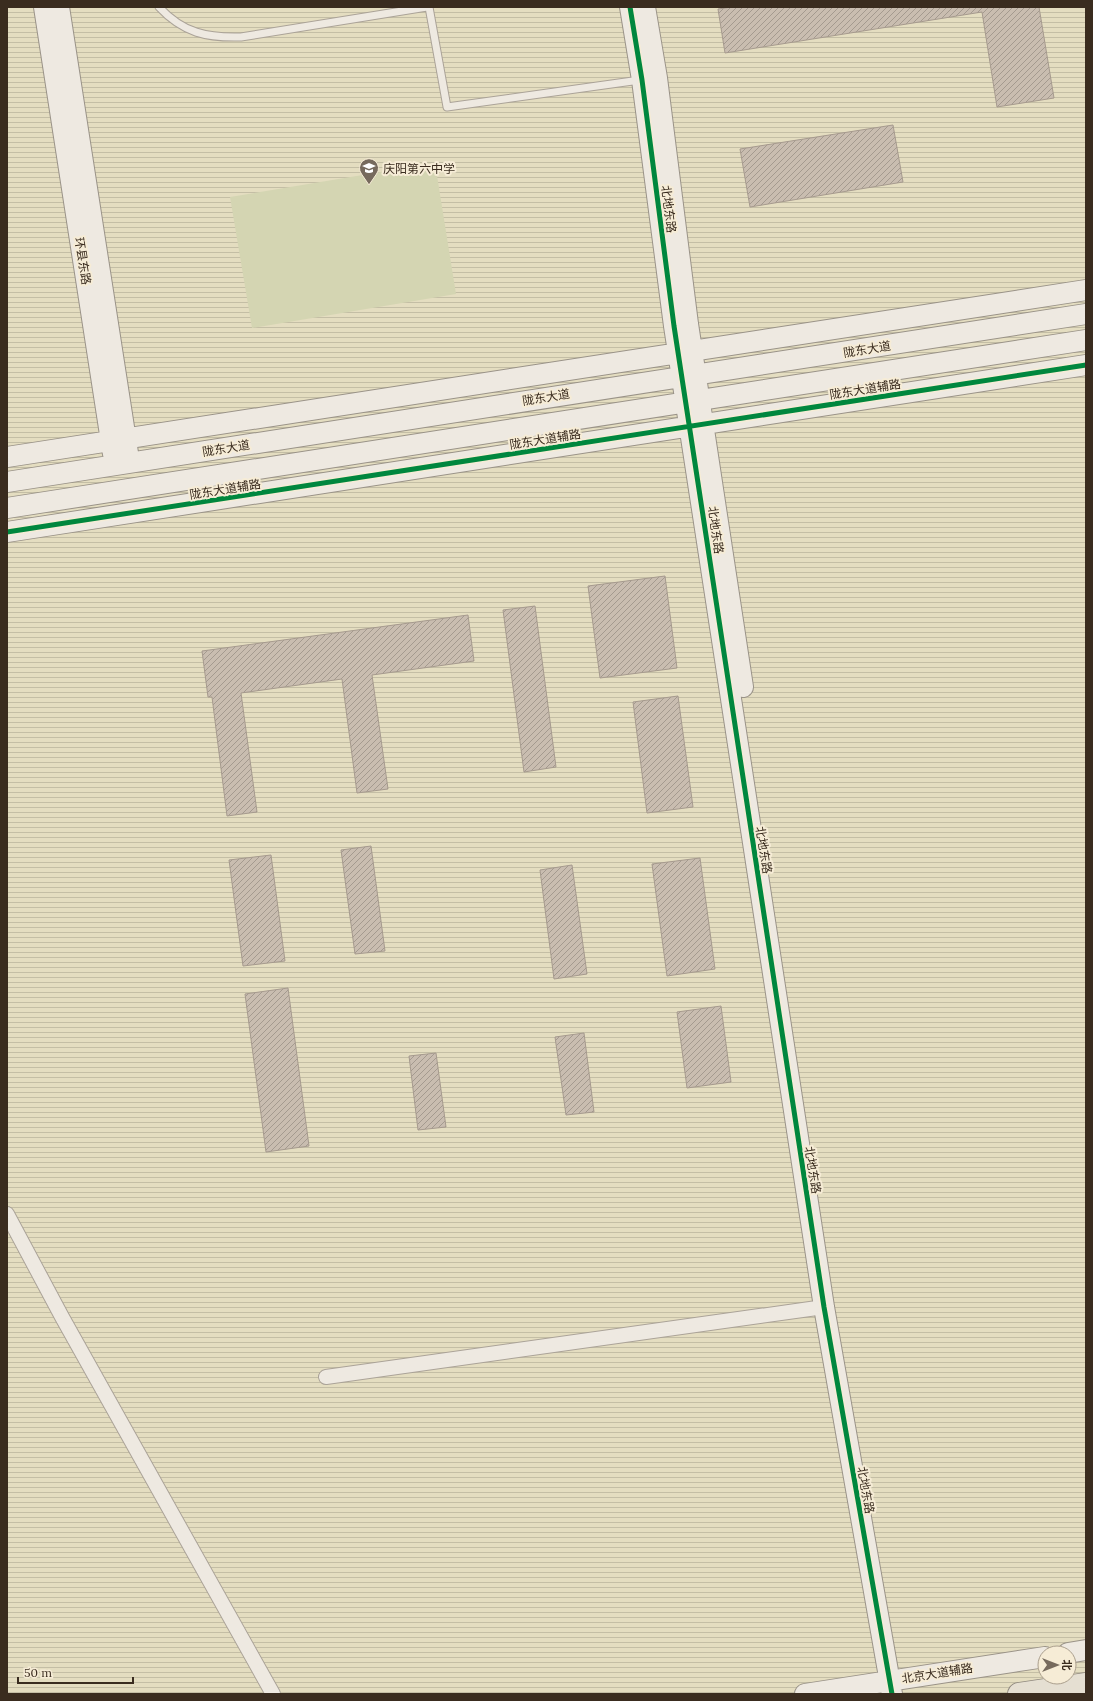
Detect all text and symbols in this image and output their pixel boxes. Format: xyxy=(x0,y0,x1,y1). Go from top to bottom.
school or university icon: 庆阳第六中学 xyxy=(358,157,380,185)
place label: 庆阳第六中学 xyxy=(383,161,455,176)
street label: 北地东路 xyxy=(659,184,679,234)
street label: 环县东路 xyxy=(72,236,94,286)
street label: 陇东大道 xyxy=(842,338,892,360)
street label: 陇东大道辅路 xyxy=(828,376,902,402)
street label: 陇东大道 xyxy=(521,386,571,408)
street label: 陇东大道辅路 xyxy=(508,426,582,452)
street label: 陇东大道 xyxy=(201,437,251,459)
street label: 陇东大道辅路 xyxy=(188,476,262,502)
street label: 北地东路 xyxy=(705,505,727,555)
street label: 北地东路 xyxy=(753,825,775,875)
street label: 北地东路 xyxy=(802,1145,824,1195)
street label: 北地东路 xyxy=(854,1465,878,1515)
north arrow xyxy=(1037,1645,1077,1685)
scale bar xyxy=(18,1659,133,1685)
street label: 北京大道辅路 xyxy=(900,1660,974,1686)
text: 北 xyxy=(1060,1660,1074,1671)
text: 50 m xyxy=(24,1665,52,1680)

